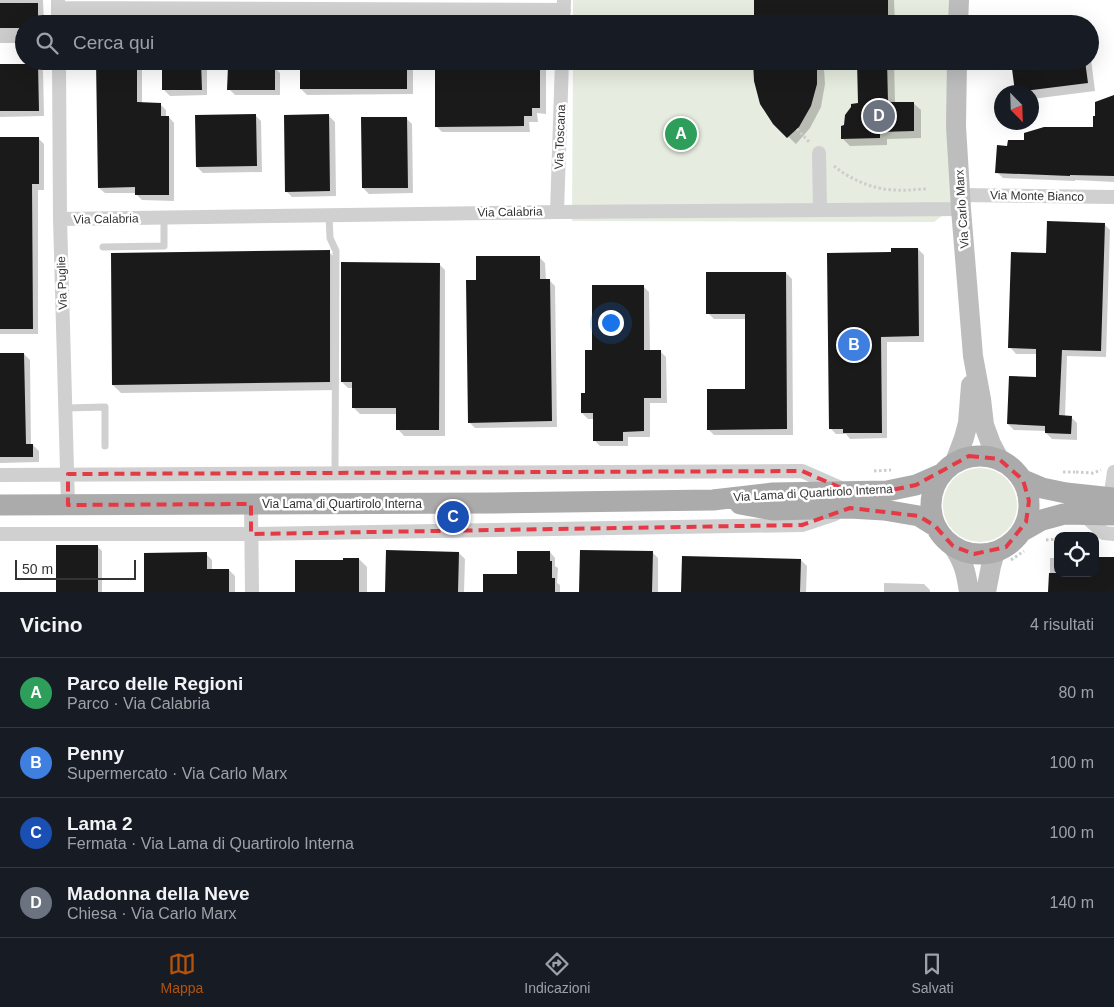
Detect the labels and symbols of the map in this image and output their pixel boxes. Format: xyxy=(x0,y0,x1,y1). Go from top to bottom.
north arrow xyxy=(994,85,1039,130)
pin: D xyxy=(863,97,895,135)
street label: Via Toscana xyxy=(552,104,568,170)
pin: A xyxy=(665,115,697,153)
street label: Via Carlo Marx xyxy=(952,169,972,249)
street label: Via Monte Bianco xyxy=(990,188,1084,204)
street label: Via Calabria xyxy=(477,204,543,220)
street label: Via Calabria xyxy=(73,211,139,227)
street label: Via Puglie xyxy=(54,256,70,310)
your location xyxy=(598,310,624,336)
pin: B xyxy=(838,326,870,364)
street label: Via Lama di Quartirolo Interna xyxy=(733,482,894,504)
street label: Via Lama di Quartirolo Interna xyxy=(262,497,422,511)
pin: C xyxy=(437,498,469,536)
scale bar xyxy=(15,557,136,580)

